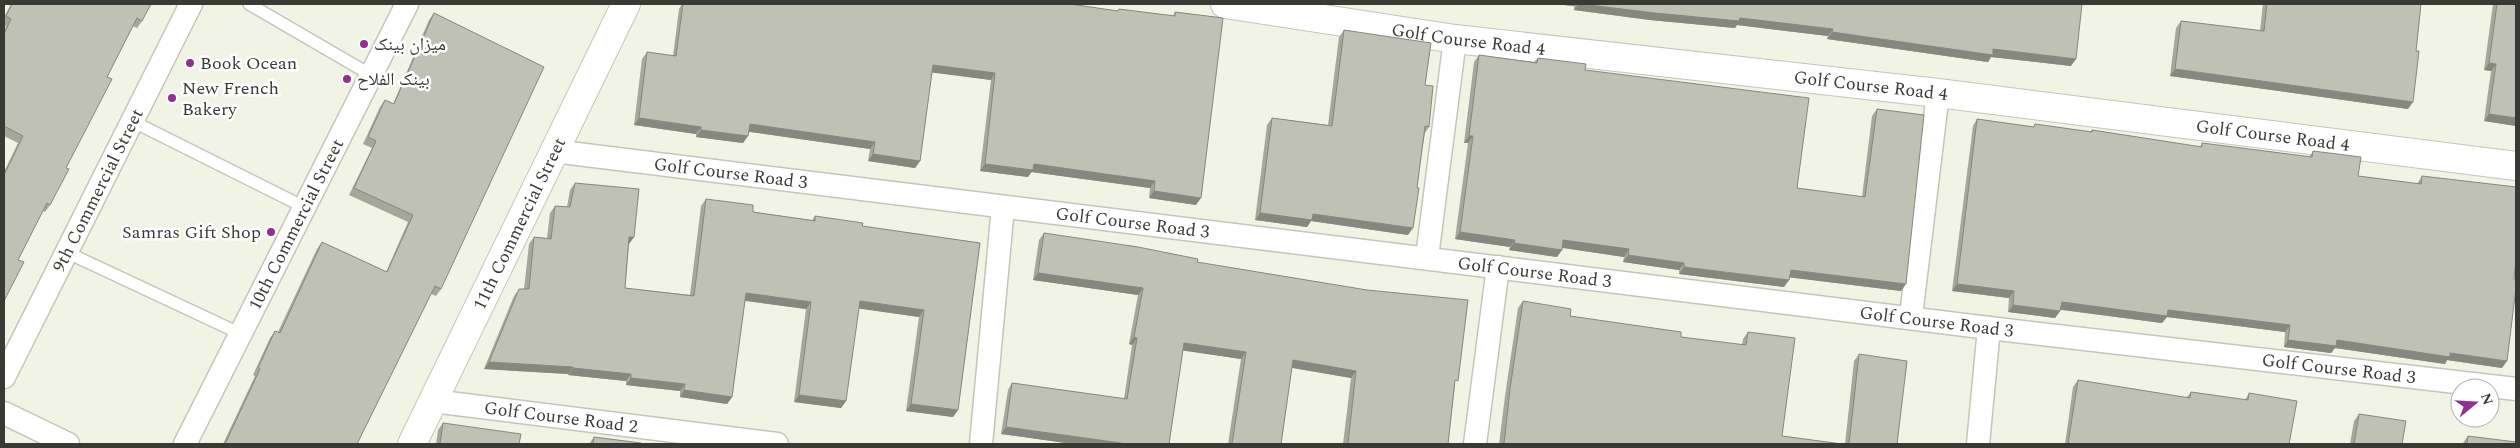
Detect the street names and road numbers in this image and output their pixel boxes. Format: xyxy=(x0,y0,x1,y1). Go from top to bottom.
street label: Golf Course Road 4 xyxy=(1390,17,1547,63)
street label: Golf Course Road 4 xyxy=(1792,64,1949,108)
street label: 9th Commercial Street xyxy=(46,104,151,277)
street label: Golf Course Road 4 xyxy=(2194,113,2351,159)
street label: 11th Commercial Street xyxy=(466,133,573,315)
street label: 10th Commercial Street xyxy=(242,134,351,315)
street label: Golf Course Road 3 xyxy=(652,151,809,196)
street label: Golf Course Road 3 xyxy=(1054,200,1211,246)
street label: Golf Course Road 3 xyxy=(1456,250,1613,295)
street label: Golf Course Road 3 xyxy=(1858,299,2015,345)
street label: Golf Course Road 3 xyxy=(2260,347,2417,391)
street label: Golf Course Road 2 xyxy=(483,395,639,440)

